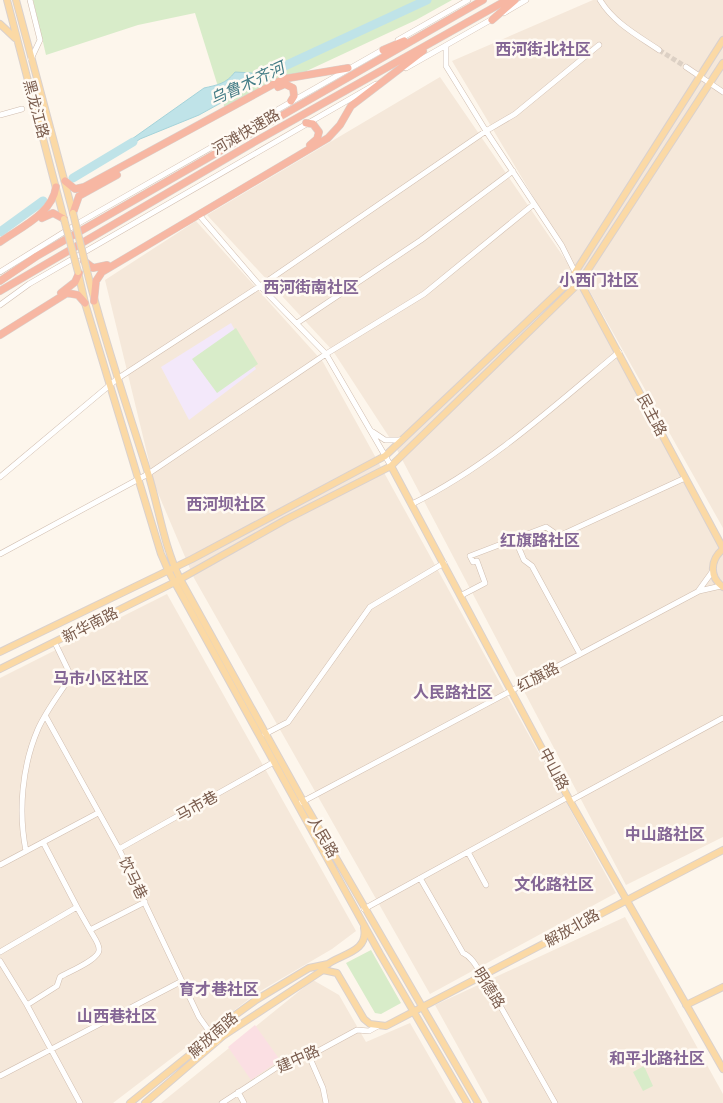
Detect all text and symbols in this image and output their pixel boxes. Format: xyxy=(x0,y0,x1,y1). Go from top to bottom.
district label: 西河街北社区 xyxy=(495,39,591,61)
water label: 乌鲁木齐河 xyxy=(207,56,291,111)
street label: 黑龙江路 xyxy=(19,77,53,141)
street label: 河滩快速路 xyxy=(209,105,283,159)
district label: 小西门社区 xyxy=(559,270,639,292)
district label: 西河街南社区 xyxy=(263,277,359,299)
street label: 民主路 xyxy=(633,390,671,440)
district label: 西河坝社区 xyxy=(186,494,266,516)
district label: 红旗路社区 xyxy=(500,530,580,552)
street label: 新华南路 xyxy=(59,602,121,648)
street label: 红旗路 xyxy=(513,658,563,696)
district label: 马市小区社区 xyxy=(53,668,149,690)
district label: 人民路社区 xyxy=(413,682,493,704)
street label: 中山路 xyxy=(535,744,573,794)
street label: 马市巷 xyxy=(172,786,222,826)
street label: 人民路 xyxy=(303,813,343,861)
district label: 中山路社区 xyxy=(625,824,705,846)
street label: 饮马巷 xyxy=(114,853,152,903)
district label: 文化路社区 xyxy=(514,874,594,896)
street label: 解放北路 xyxy=(541,905,603,951)
street label: 明德路 xyxy=(469,964,509,1012)
district label: 育才巷社区 xyxy=(179,979,259,1001)
district label: 山西巷社区 xyxy=(77,1006,157,1028)
street label: 解放南路 xyxy=(184,1008,242,1062)
street label: 建中路 xyxy=(273,1041,323,1077)
district label: 和平北路社区 xyxy=(609,1048,705,1070)

